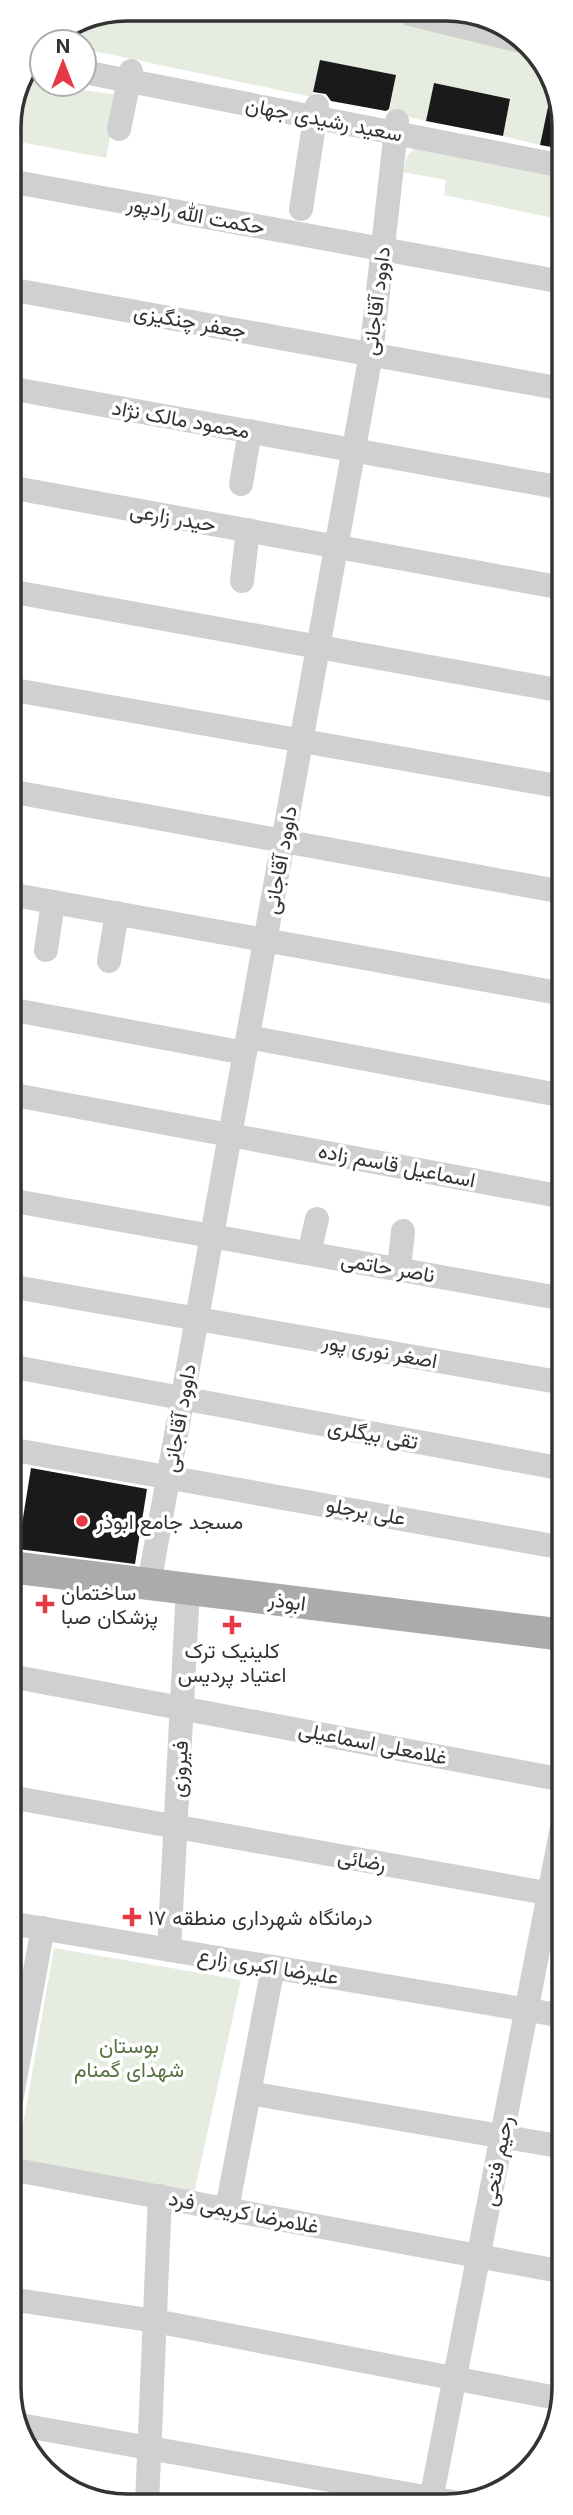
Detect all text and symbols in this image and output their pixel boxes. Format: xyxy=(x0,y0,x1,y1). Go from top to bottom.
north arrow xyxy=(28,28,98,98)
text: N xyxy=(56,35,70,58)
street label: سعید رشیدی جهان xyxy=(243,92,404,147)
street label: حکمت الله رادپور xyxy=(124,190,267,241)
street label: داوود آقاجانی xyxy=(357,245,396,357)
street label: جعفر چنگیزی xyxy=(132,299,248,345)
street label: محمود مالک نژاد xyxy=(110,395,252,444)
street label: حیدر زارعی xyxy=(128,497,218,538)
street label: داوود آقاجانی xyxy=(258,804,303,916)
street label: اسماعیل قاسم زاده xyxy=(316,1138,478,1194)
street label: ناصر حاتمی xyxy=(339,1246,437,1289)
street label: اصغر نوری پور xyxy=(319,1328,439,1375)
street label: داوود آقاجانی xyxy=(157,1362,202,1474)
street label: تقی بیگلری xyxy=(326,1414,420,1455)
street label: علی برجلو xyxy=(324,1492,408,1531)
place label: مسجد جامع ابوذر xyxy=(95,1509,243,1536)
marker: مسجد جامع ابوذر xyxy=(74,1513,90,1529)
place label: ساختمان پزشکان صبا xyxy=(61,1580,158,1631)
street label: ابوذر xyxy=(266,1586,307,1617)
marker: ساختمان پزشکان صبا xyxy=(35,1594,55,1614)
marker: کلینیک ترک اعتیاد پردیس xyxy=(222,1615,242,1635)
place label: کلینیک ترک اعتیاد پردیس xyxy=(178,1638,286,1689)
street label: غلامعلی اسماعیلی xyxy=(297,1716,449,1770)
street label: فیروزی xyxy=(165,1740,194,1798)
street label: رضائی xyxy=(336,1843,388,1878)
place label: درمانگاه شهرداری منطقه ۱۷ xyxy=(148,1905,373,1931)
marker: درمانگاه شهرداری منطقه ۱۷ xyxy=(122,1907,142,1927)
street label: علیرضا اکبری زارع xyxy=(195,1943,340,1991)
park label: بوستان شهدای گمنام xyxy=(74,2033,184,2084)
street label: رحیم فتحی xyxy=(476,2114,520,2209)
street label: غلامرضا کریمی فرد xyxy=(167,2185,321,2240)

